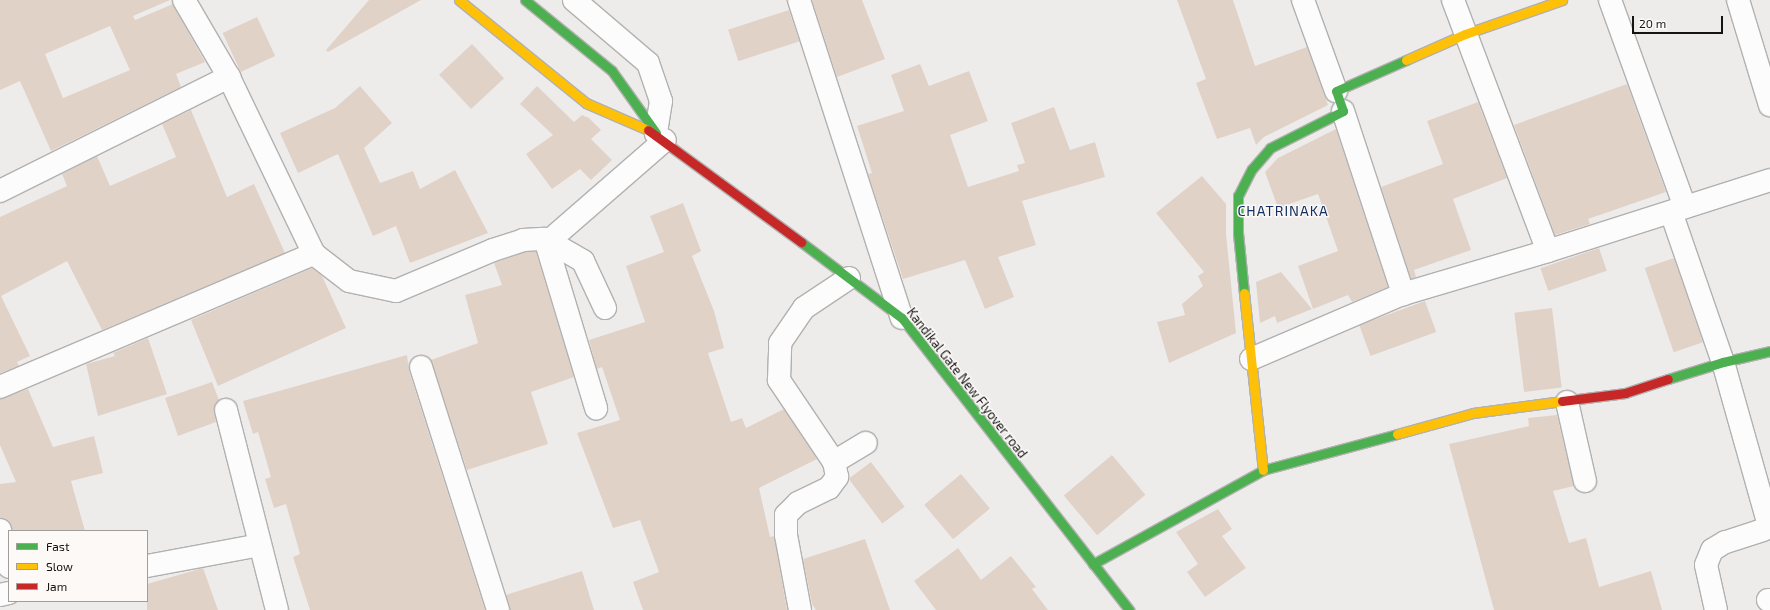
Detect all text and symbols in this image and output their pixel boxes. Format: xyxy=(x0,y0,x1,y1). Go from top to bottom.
scale bar xyxy=(1634,8,1725,34)
text: 20 m xyxy=(1639,16,1666,30)
district label: CHATRINAKA xyxy=(1237,203,1329,219)
street label: Kandikal Gate New Flyover road xyxy=(903,304,1031,462)
legend xyxy=(8,530,148,602)
text: Fast xyxy=(46,539,69,553)
text: Slow xyxy=(46,559,73,573)
text: Jam xyxy=(46,579,67,593)

